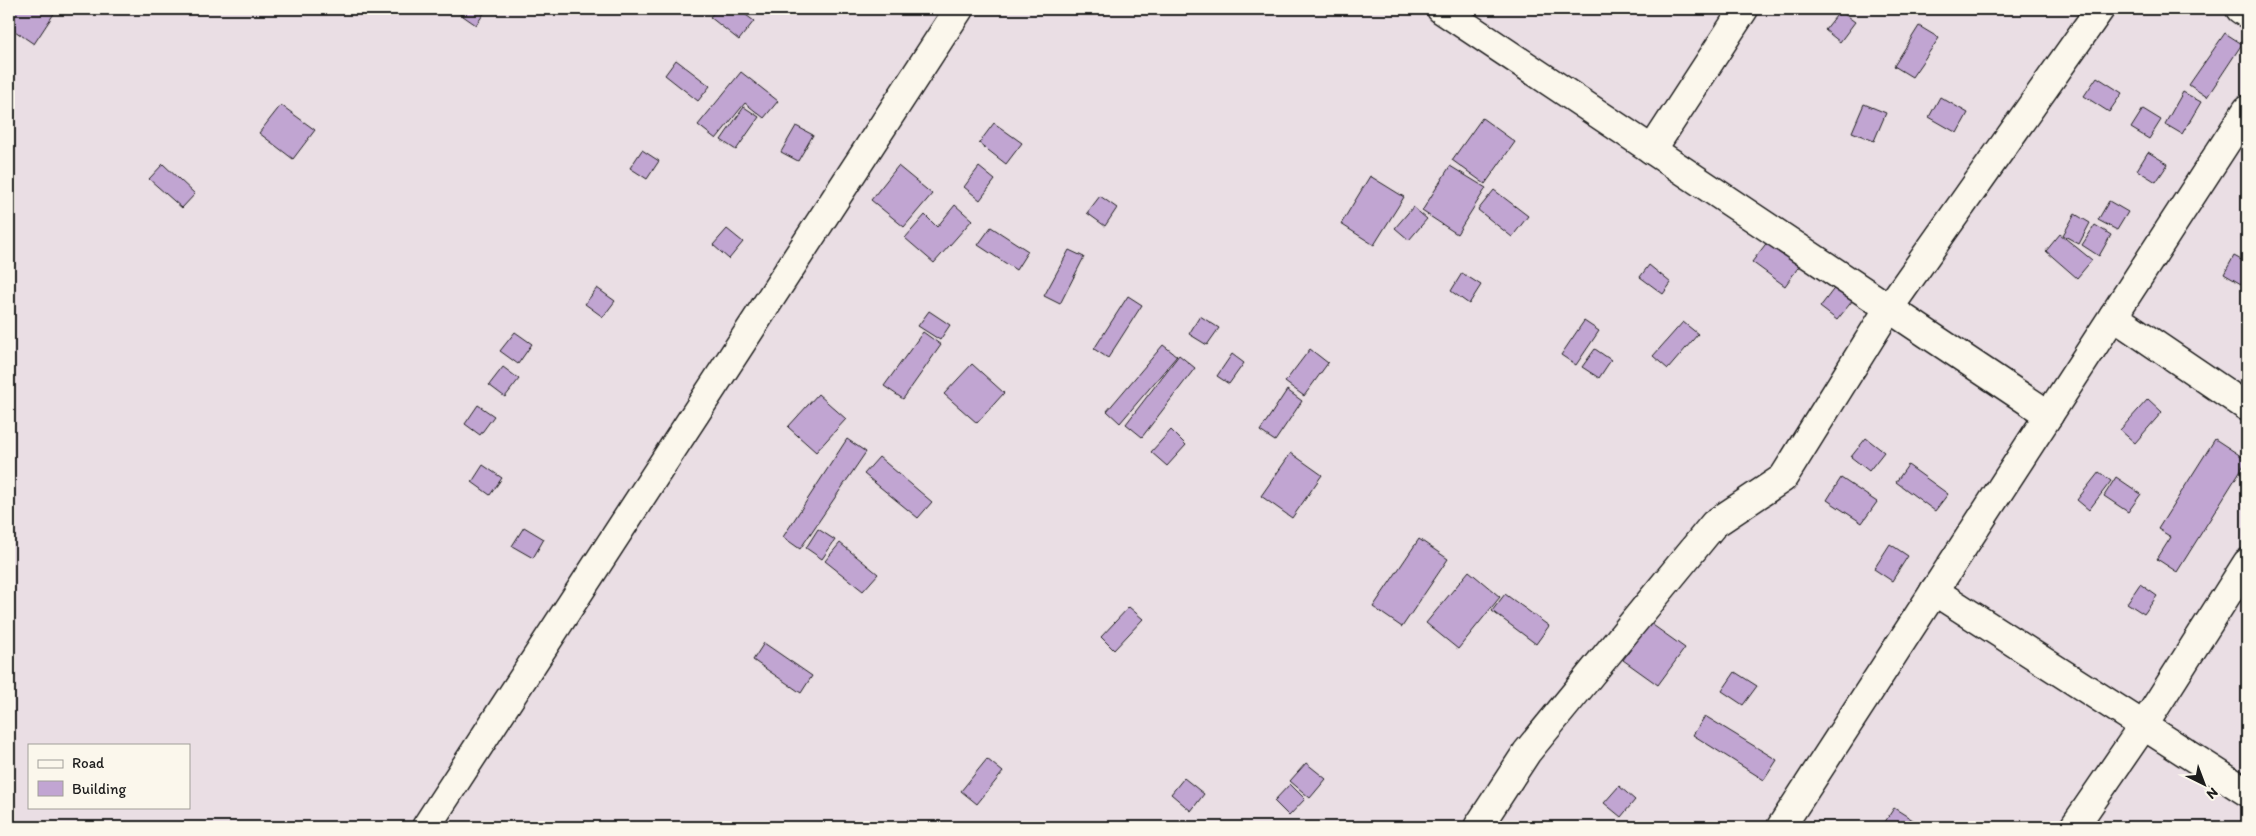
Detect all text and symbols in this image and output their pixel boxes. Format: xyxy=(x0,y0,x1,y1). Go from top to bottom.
legend xyxy=(28,744,190,808)
text: Road xyxy=(72,754,105,772)
north arrow xyxy=(2178,758,2228,808)
text: Building xyxy=(72,780,126,798)
text: N xyxy=(2203,784,2222,803)

